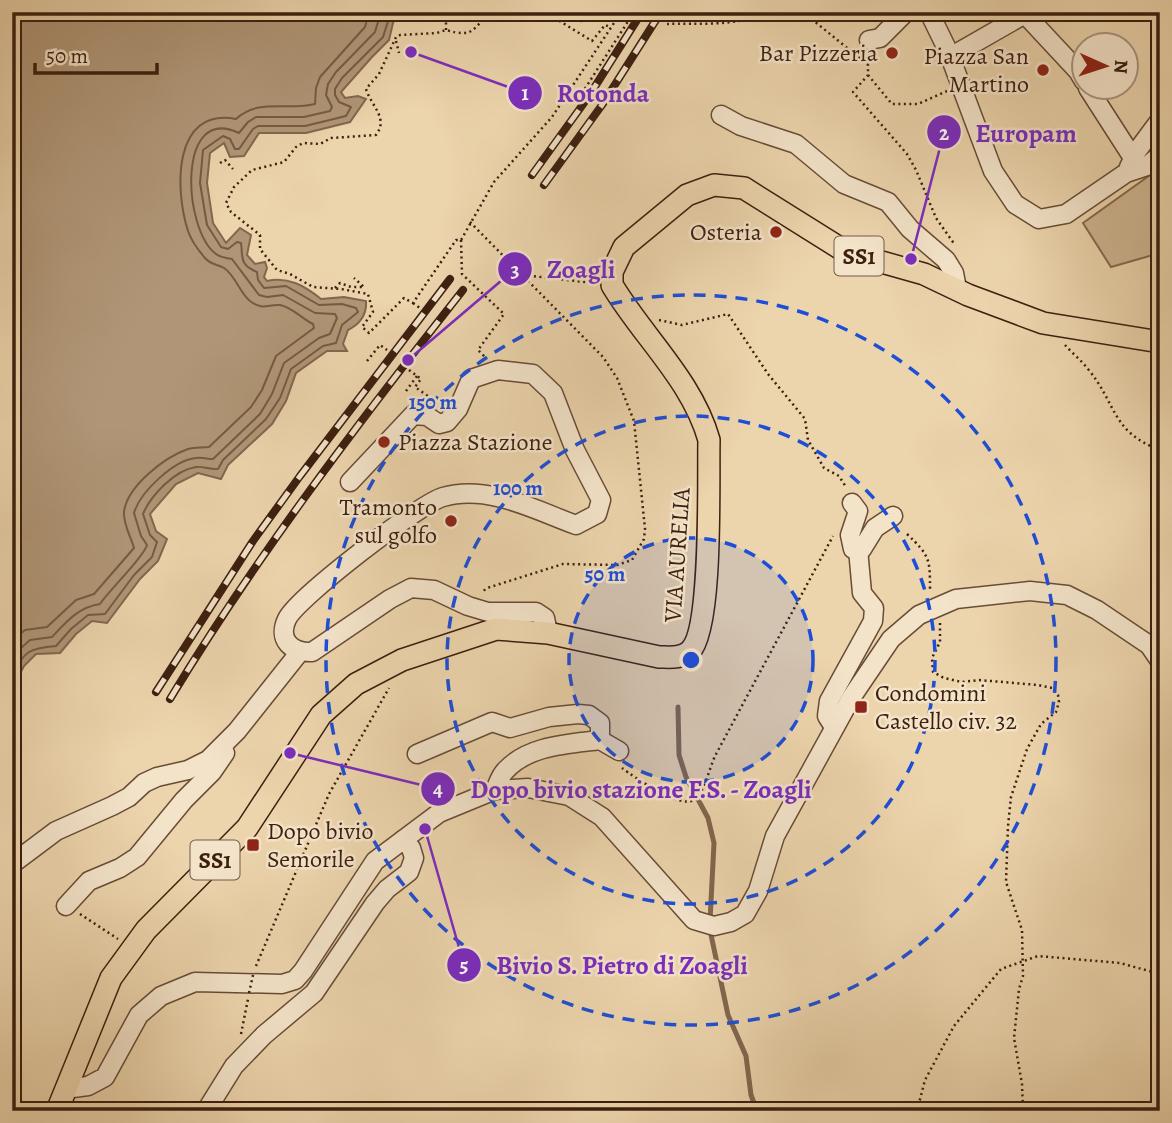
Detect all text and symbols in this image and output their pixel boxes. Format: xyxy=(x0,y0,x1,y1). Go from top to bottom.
scale bar xyxy=(35,32,158,76)
north arrow xyxy=(1070,32,1140,102)
place label: Bar Pizzeria xyxy=(759,37,879,69)
place label: Piazza San Martino xyxy=(923,40,1029,100)
text: 50 m xyxy=(46,42,88,70)
marker: Bar Pizzeria xyxy=(884,45,900,61)
text: N xyxy=(1108,59,1134,75)
marker: Piazza San Martino xyxy=(1035,62,1051,78)
callout: Rotonda xyxy=(508,69,663,116)
text: Rotonda xyxy=(557,76,650,111)
text: 1 xyxy=(521,79,529,107)
callout: Europam xyxy=(926,109,1091,156)
text: Europam xyxy=(975,116,1077,151)
text: 2 xyxy=(939,119,949,147)
place label: Osteria xyxy=(690,216,763,248)
marker: Osteria xyxy=(768,224,784,240)
road number: SS1 xyxy=(834,236,884,276)
callout: Zoagli xyxy=(498,246,629,293)
text: Zoagli xyxy=(547,252,615,287)
text: 3 xyxy=(510,256,520,284)
text: 150 m xyxy=(409,388,458,416)
place label: Piazza Stazione xyxy=(398,426,552,458)
marker: Piazza Stazione xyxy=(376,434,392,450)
text: 100 m xyxy=(493,474,543,502)
street label: VIA AURELIA xyxy=(656,486,698,624)
place label: Tramonto sul golfo xyxy=(340,491,437,551)
marker: Tramonto sul golfo xyxy=(443,513,459,529)
text: 50 m xyxy=(585,560,626,588)
centre of rings xyxy=(679,648,703,672)
place label: Condomini Castello civ. 32 xyxy=(875,677,1017,737)
marker: Condomini Castello civ. 32 xyxy=(853,699,869,715)
callout: Dopo bivio stazione F.S. - Zoagli xyxy=(421,765,827,812)
text: Dopo bivio stazione F.S. - Zoagli xyxy=(470,772,812,807)
text: 4 xyxy=(433,775,443,803)
place label: Dopo bivio Semorile xyxy=(267,815,374,875)
marker: Dopo bivio Semorile xyxy=(245,837,261,853)
road number: SS1 xyxy=(190,840,240,880)
callout: Bivio S. Pietro di Zoagli xyxy=(447,942,762,989)
text: Bivio S. Pietro di Zoagli xyxy=(496,948,748,983)
text: 5 xyxy=(460,951,469,979)

